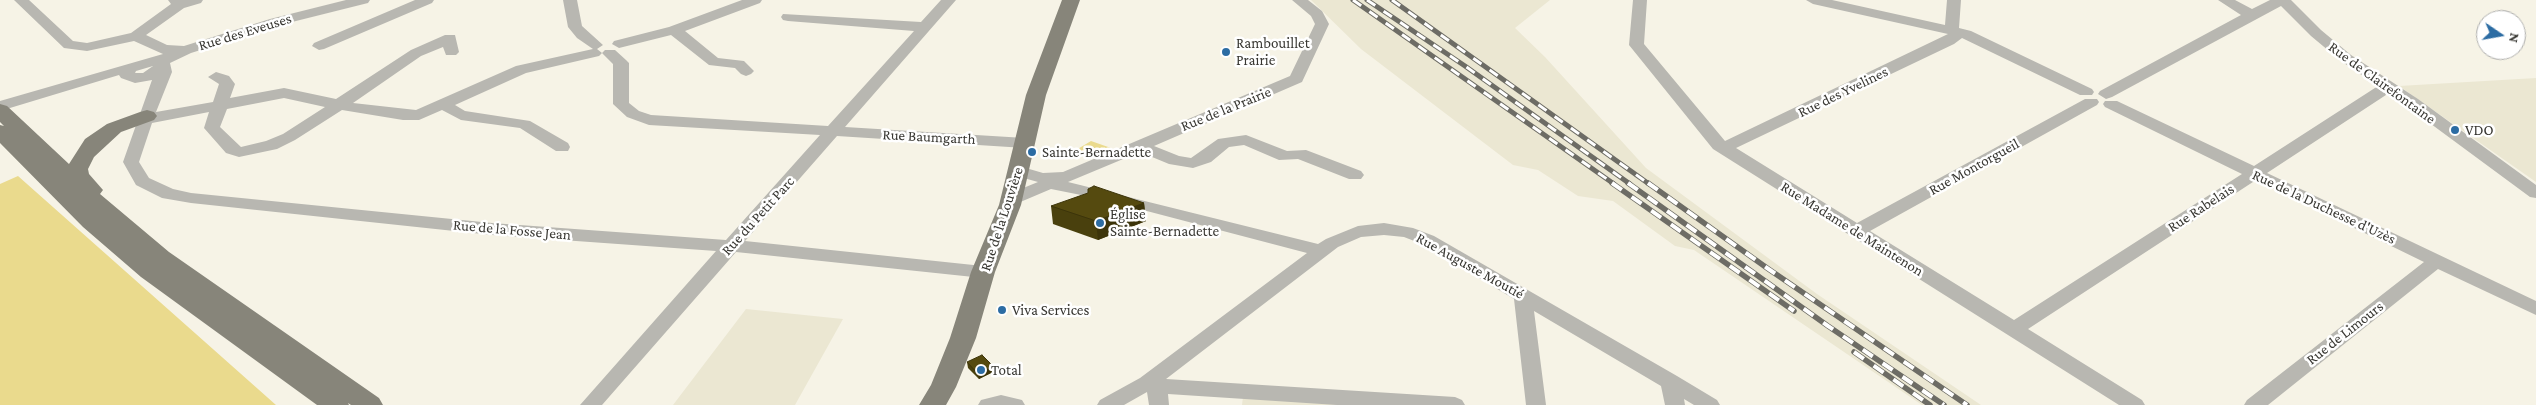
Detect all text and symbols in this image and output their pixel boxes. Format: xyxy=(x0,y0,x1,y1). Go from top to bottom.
street label: Rue des Eveuses xyxy=(196,9,294,55)
north arrow xyxy=(2476,10,2526,60)
text: N xyxy=(2506,32,2524,44)
place label: Rambouillet Prairie xyxy=(1236,34,1310,69)
street label: Rue de Clairefontaine xyxy=(2325,38,2439,128)
marker: Rambouillet Prairie xyxy=(1220,46,1232,58)
street label: Rue des Yvelines xyxy=(1795,62,1891,122)
street label: Rue de la Prairie xyxy=(1178,83,1274,135)
place label: VDO xyxy=(2465,121,2494,139)
marker: VDO xyxy=(2449,124,2461,136)
street label: Rue Baumgarth xyxy=(882,126,976,148)
street label: Rue Montorgueil xyxy=(1926,135,2022,199)
place label: Sainte-Bernadette xyxy=(1042,143,1151,161)
marker: Sainte-Bernadette xyxy=(1026,146,1038,158)
street label: Rue de la Louvière xyxy=(977,165,1027,273)
street label: Rue de la Duchesse d'Uzès xyxy=(2249,166,2399,248)
street label: Rue du Petit Parc xyxy=(718,173,798,259)
street label: Rue Madame de Maintenon xyxy=(1777,178,1927,280)
street label: Rue Rabelais xyxy=(2164,180,2238,236)
place label: Église Sainte-Bernadette xyxy=(1110,205,1219,240)
street label: Rue de la Fosse Jean xyxy=(452,216,572,244)
marker: Église Sainte-Bernadette xyxy=(1094,217,1106,229)
street label: Rue Auguste Moutié xyxy=(1413,229,1527,303)
street label: Rue de Limours xyxy=(2303,297,2387,369)
place label: Viva Services xyxy=(1012,301,1089,319)
marker: Viva Services xyxy=(996,304,1008,316)
place label: Total xyxy=(991,361,1022,379)
marker: Total xyxy=(975,364,987,376)

